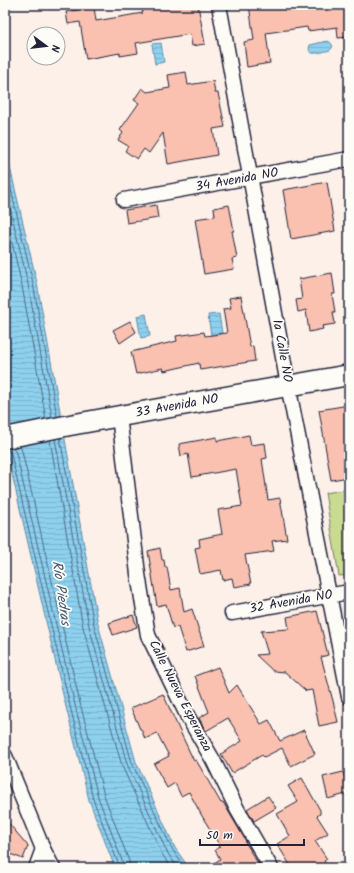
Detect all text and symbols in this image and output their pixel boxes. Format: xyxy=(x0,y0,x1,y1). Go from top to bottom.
north arrow xyxy=(26,26,66,66)
text: N xyxy=(45,43,64,54)
street label: 34 Avenida NO xyxy=(194,162,280,198)
street label: 1a Calle NO xyxy=(266,318,298,384)
street label: 33 Avenida NO xyxy=(134,388,220,424)
water label: Río Piedras xyxy=(46,559,77,629)
street label: 32 Avenida NO xyxy=(248,584,334,620)
street label: Calle Nueva Esperanza xyxy=(143,636,217,756)
scale bar xyxy=(200,821,304,847)
text: 50 m xyxy=(206,826,233,845)

